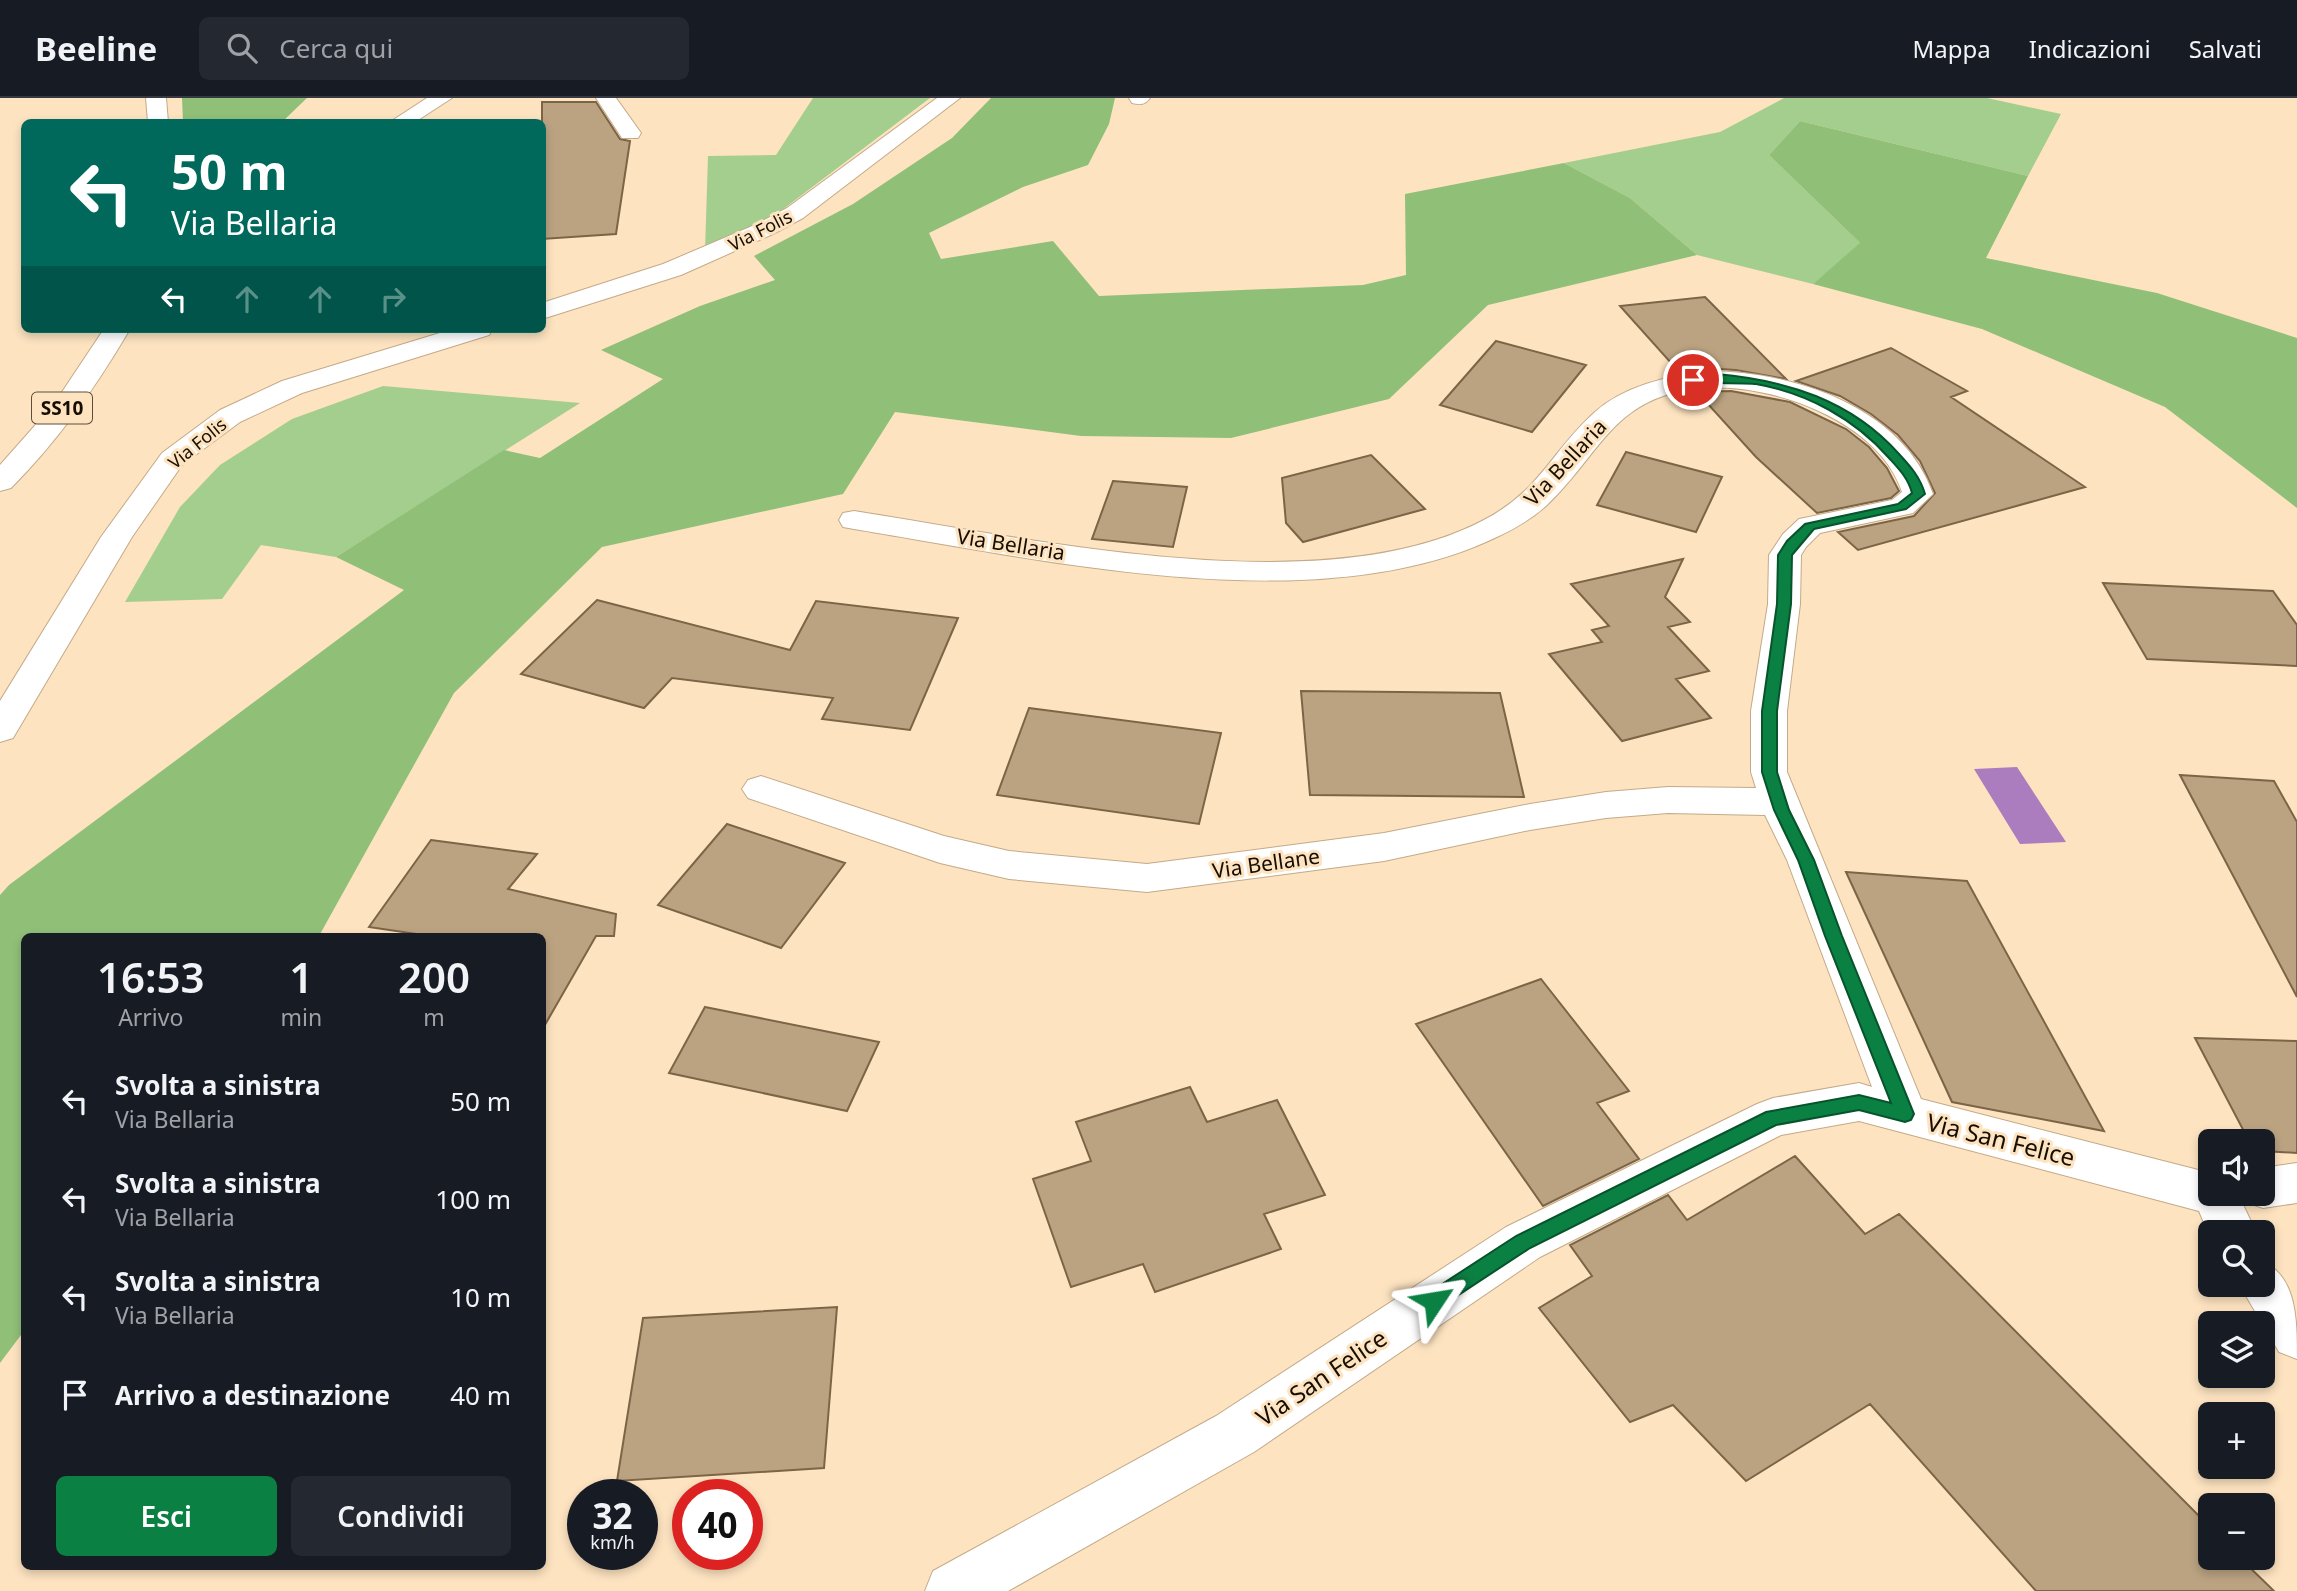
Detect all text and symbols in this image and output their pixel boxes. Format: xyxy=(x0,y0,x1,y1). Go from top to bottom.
search box xyxy=(199,17,689,80)
text: Beeline xyxy=(35,26,157,71)
icon: search xyxy=(223,29,261,67)
text: Cerca qui xyxy=(279,30,393,66)
text: Mappa xyxy=(1913,32,1991,65)
text: Indicazioni xyxy=(2029,32,2151,65)
text: Salvati xyxy=(2189,32,2262,65)
text: 50 m xyxy=(171,138,288,204)
icon: left xyxy=(56,147,147,238)
text: Via Bellaria xyxy=(171,201,337,244)
street label: Via Folis xyxy=(724,204,796,256)
icon: left xyxy=(155,280,193,318)
icon: ahead xyxy=(228,280,266,318)
icon: ahead xyxy=(301,280,339,318)
icon: right xyxy=(374,280,412,318)
pin xyxy=(1663,350,1723,410)
icon: arrive xyxy=(1674,361,1712,399)
road number: SS10 xyxy=(32,392,92,424)
street label: Via Folis xyxy=(163,412,231,474)
street label: Via Bellaria xyxy=(1518,413,1612,511)
street label: Via Bellaria xyxy=(955,522,1067,566)
street label: Via Bellane xyxy=(1210,842,1322,884)
text: 16:53 xyxy=(97,948,205,1005)
text: 1 xyxy=(289,948,313,1005)
text: 200 xyxy=(398,948,470,1005)
text: Arrivo xyxy=(118,1001,183,1033)
text: min xyxy=(280,1001,322,1033)
text: m xyxy=(423,1001,445,1033)
text: Svolta a sinistra xyxy=(115,1067,321,1103)
icon: left xyxy=(56,1082,94,1120)
text: 50 m xyxy=(450,1083,511,1119)
text: Via Bellaria xyxy=(115,1103,235,1135)
street label: Via San Felice xyxy=(1924,1105,2078,1173)
map controls xyxy=(2198,1129,2275,1570)
button: sound xyxy=(2198,1129,2275,1206)
text: Svolta a sinistra xyxy=(115,1165,321,1201)
icon: left xyxy=(56,1180,94,1218)
text: 100 m xyxy=(435,1181,511,1217)
text: Via Bellaria xyxy=(115,1201,235,1233)
button: search xyxy=(2198,1220,2275,1297)
text: Svolta a sinistra xyxy=(115,1263,321,1299)
position arrow xyxy=(1397,1264,1471,1338)
icon: left xyxy=(56,1278,94,1316)
text: 10 m xyxy=(450,1279,511,1315)
text: Via Bellaria xyxy=(115,1299,235,1331)
button: layers xyxy=(2198,1311,2275,1388)
street label: Via San Felice xyxy=(1249,1321,1393,1433)
icon: arrive xyxy=(56,1376,94,1414)
text: Arrivo a destinazione xyxy=(115,1377,390,1413)
text: 40 m xyxy=(450,1377,511,1413)
button: + xyxy=(2198,1402,2275,1479)
button: Esci xyxy=(56,1476,277,1556)
button: Condividi xyxy=(291,1476,511,1556)
speed limit sign: 40 xyxy=(672,1479,763,1570)
text: 32 xyxy=(592,1492,633,1539)
button: − xyxy=(2198,1493,2275,1570)
text: km/h xyxy=(590,1530,635,1554)

